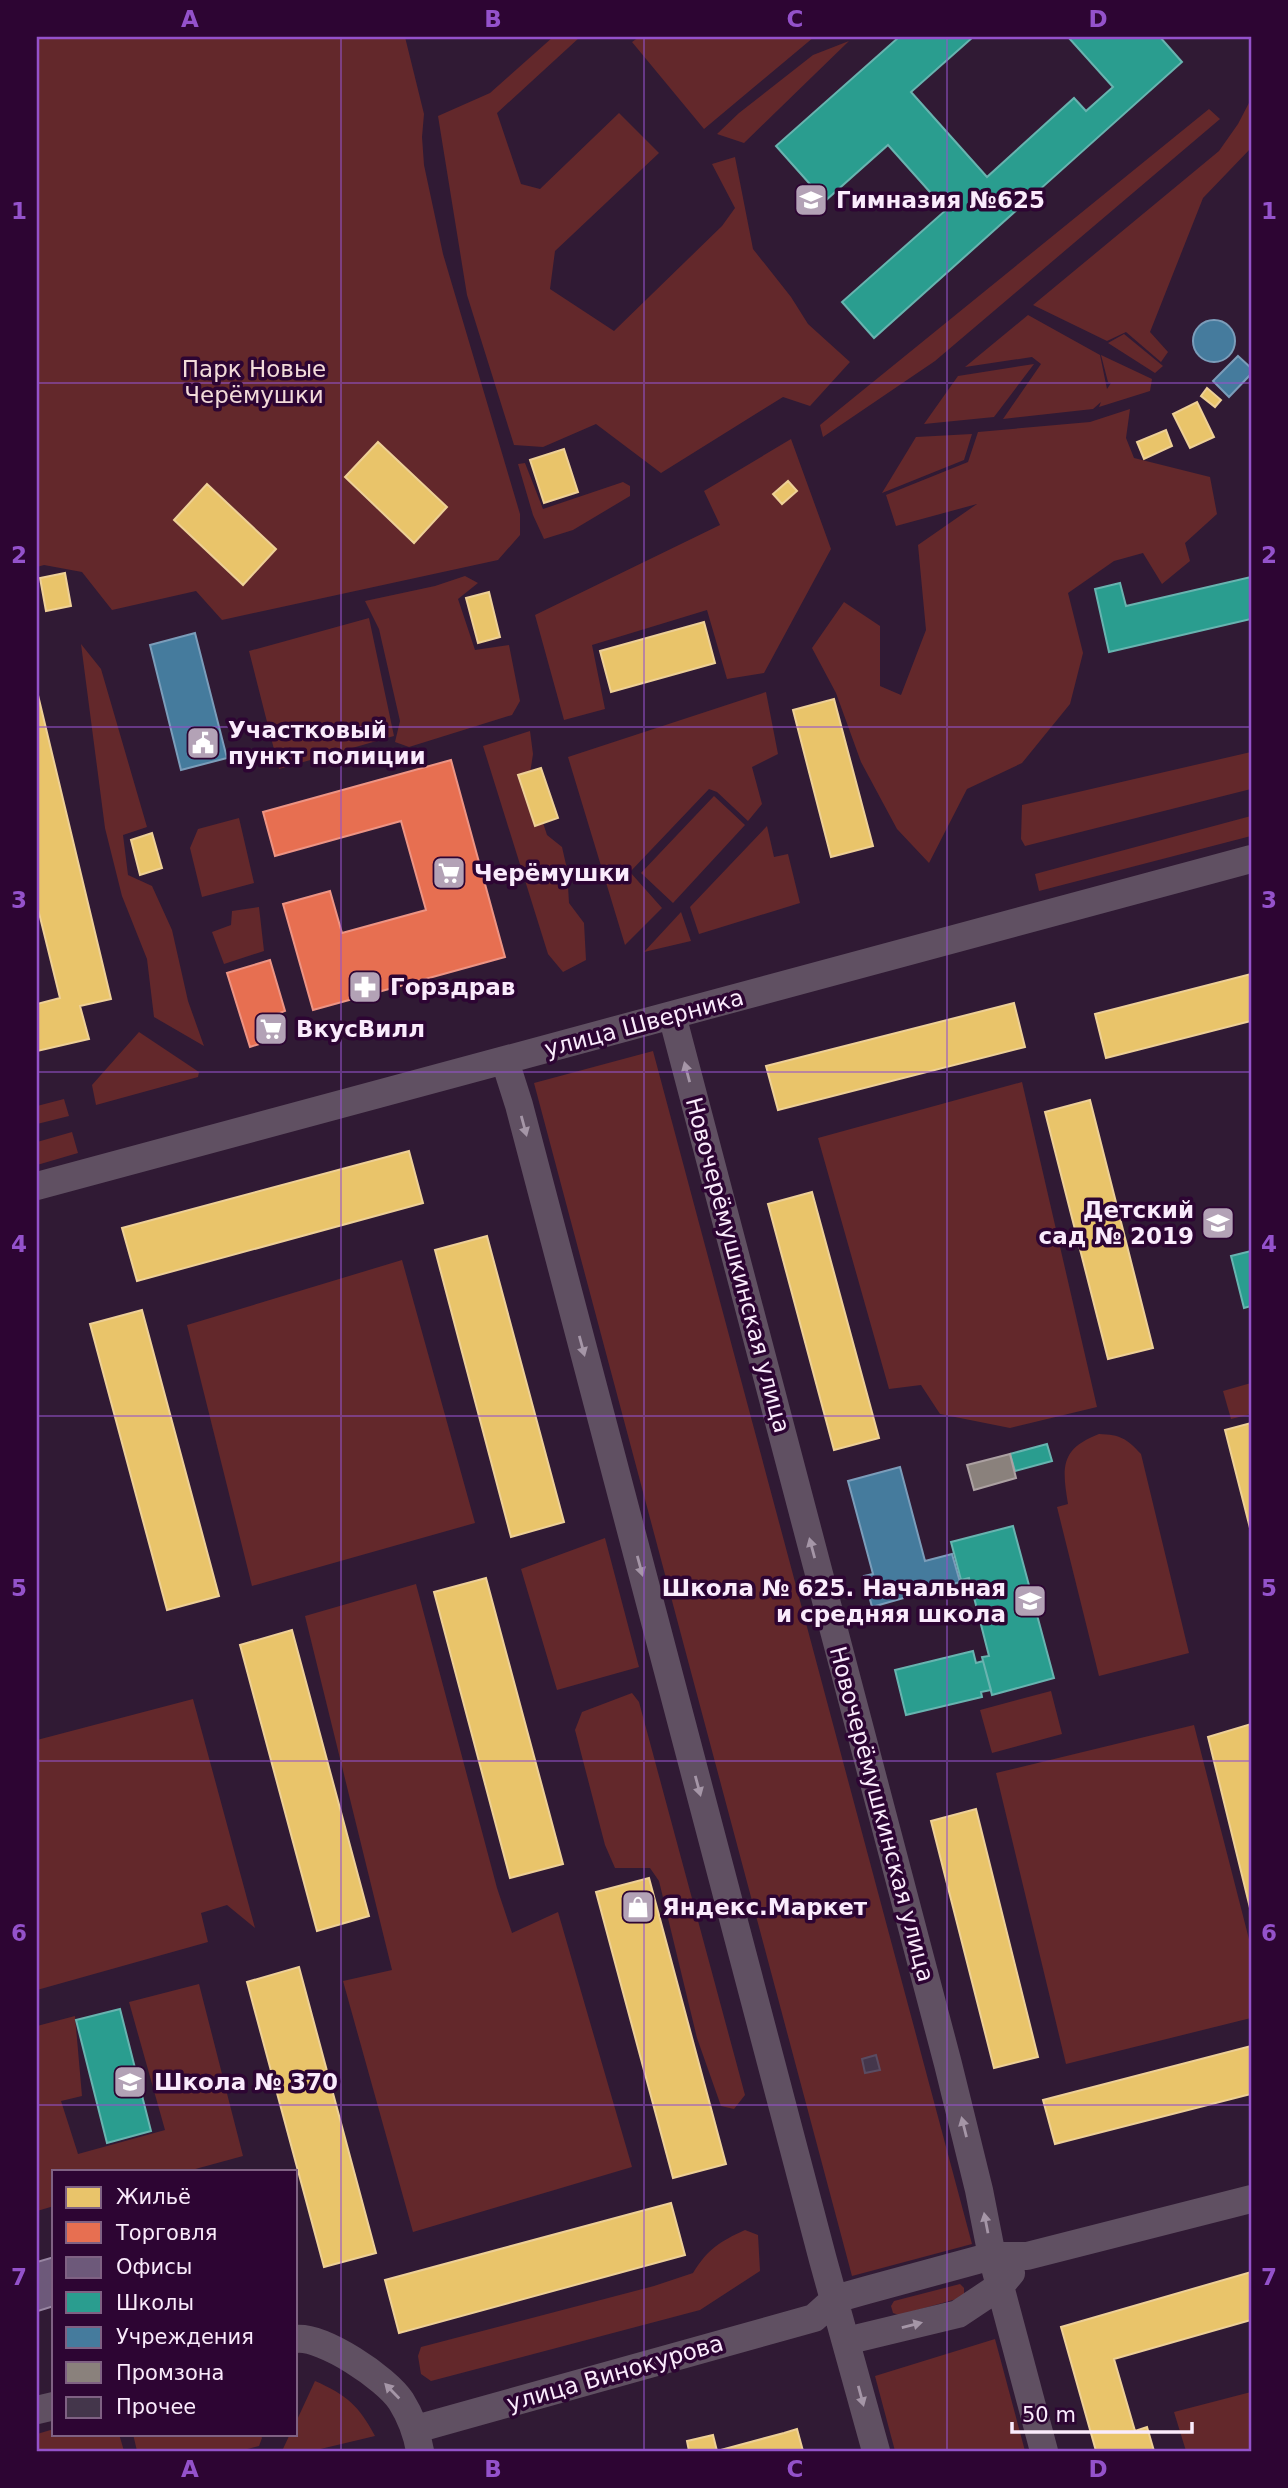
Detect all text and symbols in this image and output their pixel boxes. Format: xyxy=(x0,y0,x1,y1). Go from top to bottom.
text: A xyxy=(181,6,199,32)
text: B xyxy=(484,6,502,32)
text: C xyxy=(787,6,803,32)
text: D xyxy=(1088,6,1108,32)
school or university icon: Гимназия №625 xyxy=(792,181,830,219)
place label: Гимназия №625 xyxy=(836,187,1045,213)
text: 1 xyxy=(11,198,27,224)
text: 1 xyxy=(1261,198,1277,224)
park label: Парк Новые Черёмушки xyxy=(182,356,326,408)
text: 2 xyxy=(11,542,27,568)
text: 2 xyxy=(1261,542,1277,568)
place label: Участковый пункт полиции xyxy=(228,717,426,769)
public building icon: Участковый пункт полиции xyxy=(184,724,222,762)
supermarket icon: Черёмушки xyxy=(430,854,468,892)
place label: Черёмушки xyxy=(474,860,630,886)
text: 3 xyxy=(11,887,27,913)
text: 3 xyxy=(1261,887,1277,913)
pharmacy icon: Горздрав xyxy=(346,968,384,1006)
place label: Горздрав xyxy=(390,974,515,1000)
street label: улица Шверника xyxy=(542,984,746,1062)
supermarket icon: ВкусВилл xyxy=(252,1010,290,1048)
place label: ВкусВилл xyxy=(296,1016,425,1042)
one-way arrow xyxy=(682,1061,692,1082)
street label: Новочерёмушкинская улица xyxy=(681,1094,795,1436)
one-way arrow xyxy=(519,1116,530,1138)
place label: Детский сад № 2019 xyxy=(1039,1197,1194,1249)
school or university icon: Детский сад № 2019 xyxy=(1199,1204,1237,1242)
text: 4 xyxy=(11,1231,27,1257)
text: 4 xyxy=(1261,1231,1277,1257)
one-way arrow xyxy=(577,1336,588,1358)
one-way arrow xyxy=(806,1537,817,1559)
one-way arrow xyxy=(635,1556,646,1578)
text: 5 xyxy=(11,1575,27,1601)
place label: Школа № 625. Начальная и средняя школа xyxy=(662,1575,1006,1627)
text: 5 xyxy=(1261,1575,1277,1601)
school or university icon: Школа № 625. Начальная и средняя школа xyxy=(1011,1582,1049,1620)
street label: Новочерёмушкинская улица xyxy=(825,1643,939,1985)
one-way arrow xyxy=(693,1775,704,1797)
shop icon: Яндекс.Маркет xyxy=(619,1888,657,1926)
place label: Яндекс.Маркет xyxy=(662,1894,868,1920)
text: 6 xyxy=(11,1920,27,1946)
text: 6 xyxy=(1261,1920,1277,1946)
school or university icon: Школа № 370 xyxy=(111,2063,149,2101)
place label: Школа № 370 xyxy=(154,2069,338,2095)
one-way arrow xyxy=(958,2116,969,2138)
legend xyxy=(52,2170,298,2436)
text: Жильё xyxy=(116,2185,191,2209)
one-way arrow xyxy=(980,2212,991,2234)
text: Торговля xyxy=(115,2221,217,2245)
text: Офисы xyxy=(116,2255,192,2279)
text: 7 xyxy=(11,2264,27,2290)
text: 7 xyxy=(1261,2264,1277,2290)
text: Школы xyxy=(116,2291,194,2315)
one-way arrow xyxy=(901,2319,923,2330)
text: Учреждения xyxy=(116,2325,254,2349)
street label: улица Винокурова xyxy=(504,2330,726,2416)
text: Промзона xyxy=(116,2361,224,2385)
one-way arrow xyxy=(384,2383,400,2400)
one-way arrow xyxy=(856,2386,867,2408)
scale bar xyxy=(1012,2390,1192,2434)
text: Прочее xyxy=(116,2395,196,2419)
text: 50 m xyxy=(1022,2403,1076,2427)
text: A xyxy=(181,2456,199,2482)
text: B xyxy=(484,2456,502,2482)
text: C xyxy=(787,2456,803,2482)
text: D xyxy=(1088,2456,1108,2482)

